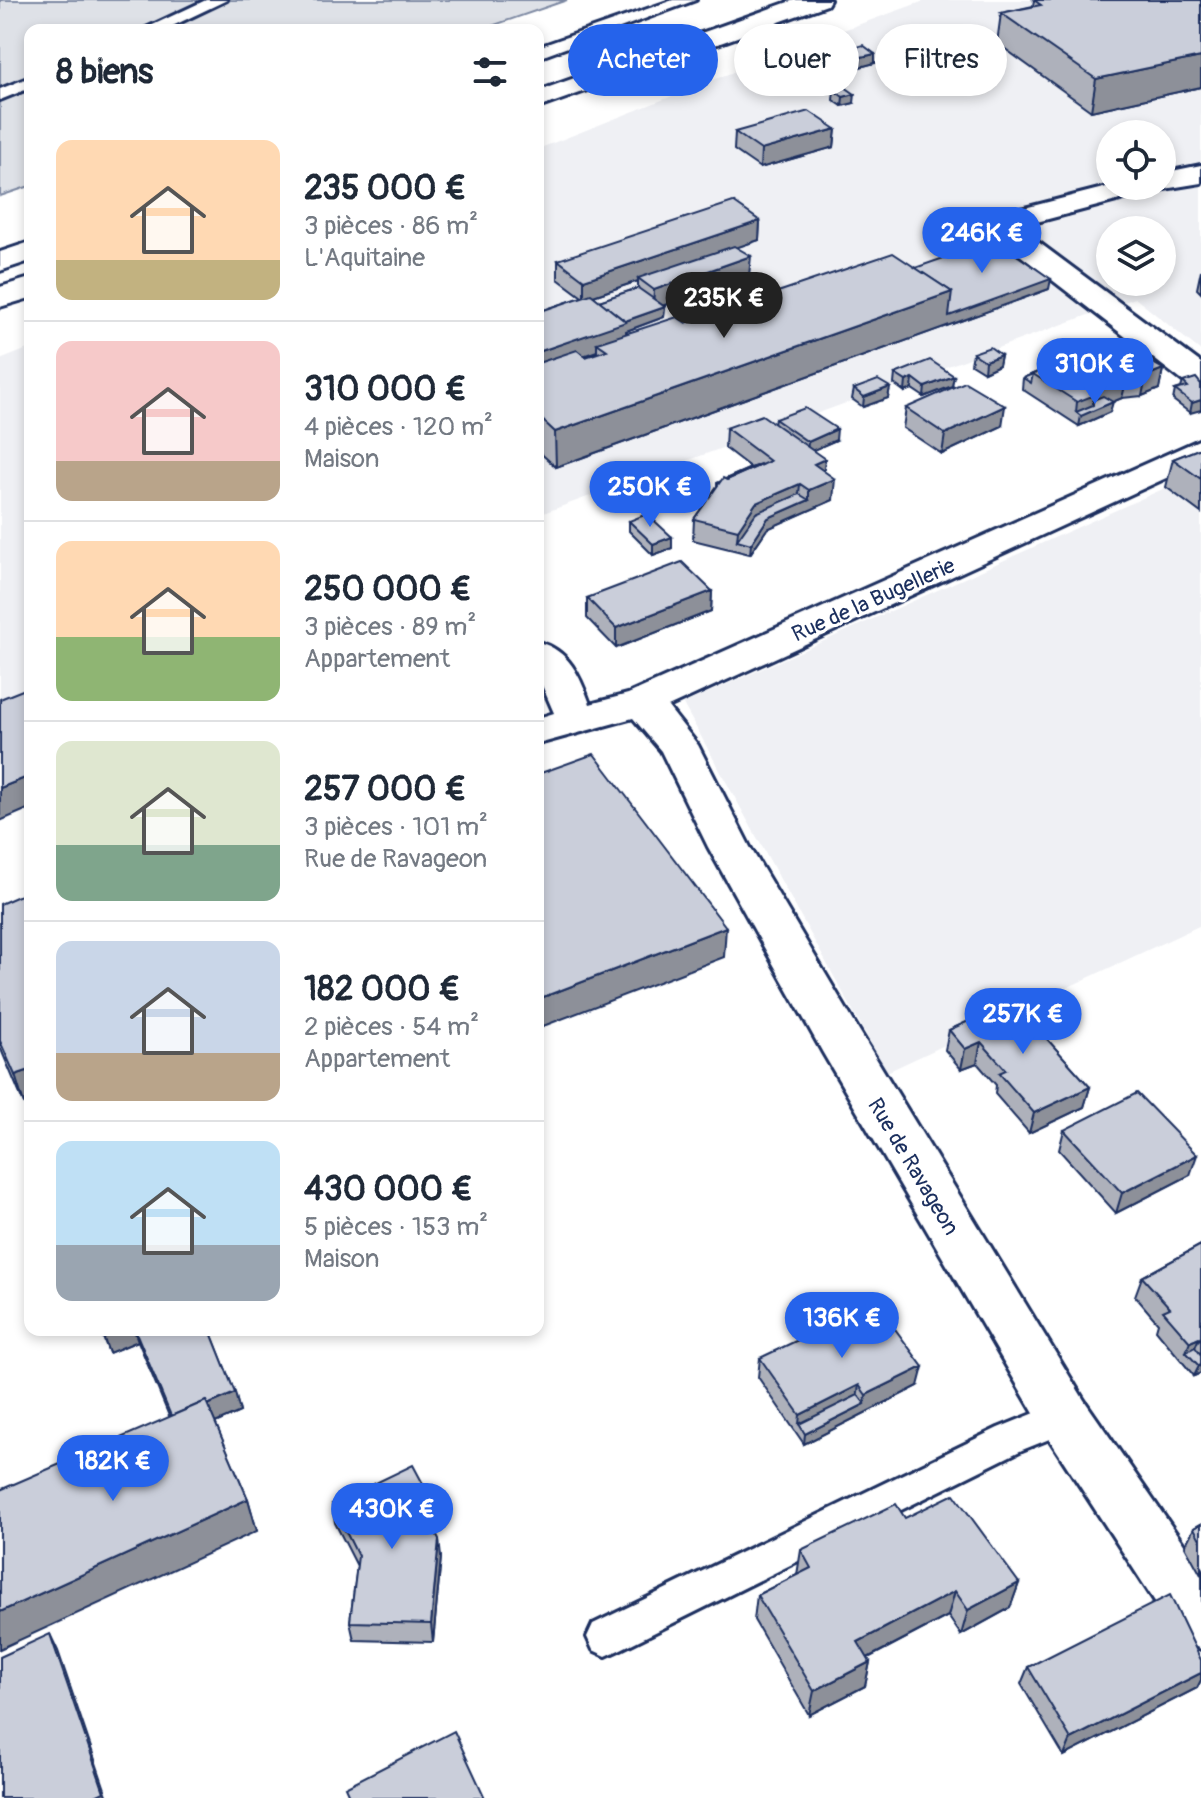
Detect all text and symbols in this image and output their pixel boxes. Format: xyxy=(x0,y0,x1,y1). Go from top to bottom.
chip: Acheter xyxy=(568,24,718,96)
chip: Louer xyxy=(734,24,859,96)
chip: Filtres xyxy=(875,24,1007,96)
icon: filters xyxy=(468,50,512,94)
text: 8 biens xyxy=(56,51,153,94)
map controls xyxy=(1096,120,1176,296)
button: locate xyxy=(1096,120,1176,200)
text: 235 000 € xyxy=(304,167,466,210)
icon: home xyxy=(120,172,216,268)
pin: 246K € xyxy=(917,207,1047,275)
text: 3 pièces · 86 m² xyxy=(304,210,478,242)
button: layers xyxy=(1096,216,1176,296)
text: 246K € xyxy=(940,217,1024,249)
text: L'Aquitaine xyxy=(304,242,425,274)
pin: 235K € xyxy=(659,272,789,340)
text: 235K € xyxy=(684,282,764,314)
pin: 310K € xyxy=(1030,338,1160,406)
text: 310K € xyxy=(1055,348,1135,380)
text: 310 000 € xyxy=(304,368,466,411)
icon: home xyxy=(120,373,216,469)
text: 4 pièces · 120 m² xyxy=(304,411,493,443)
text: Maison xyxy=(304,443,379,475)
pin: 250K € xyxy=(585,461,715,529)
text: 250K € xyxy=(608,471,692,503)
street label: Rue de la Bugellerie xyxy=(787,551,959,648)
text: 250 000 € xyxy=(304,568,472,611)
icon: home xyxy=(120,573,216,669)
text: 3 pièces · 89 m² xyxy=(304,611,476,643)
text: Appartement xyxy=(304,643,450,675)
text: 257 000 € xyxy=(304,768,466,811)
icon: home xyxy=(120,773,216,869)
text: 3 pièces · 101 m² xyxy=(304,811,488,843)
text: Rue de Ravageon xyxy=(304,843,487,875)
text: 182 000 € xyxy=(304,968,460,1011)
icon: home xyxy=(120,973,216,1069)
pin: 257K € xyxy=(958,988,1088,1056)
text: 257K € xyxy=(983,998,1063,1030)
text: 2 pièces · 54 m² xyxy=(304,1011,479,1043)
text: Appartement xyxy=(304,1043,450,1075)
street label: Rue de Ravageon xyxy=(861,1093,965,1240)
text: 430 000 € xyxy=(304,1168,473,1211)
icon: home xyxy=(120,1173,216,1269)
text: 5 pièces · 153 m² xyxy=(304,1211,488,1243)
text: Maison xyxy=(304,1243,379,1275)
pin: 136K € xyxy=(777,1292,907,1360)
text: 136K € xyxy=(803,1302,881,1334)
pin: 182K € xyxy=(48,1435,178,1503)
text: 182K € xyxy=(75,1445,151,1477)
pin: 430K € xyxy=(327,1483,457,1551)
text: 430K € xyxy=(349,1493,435,1525)

